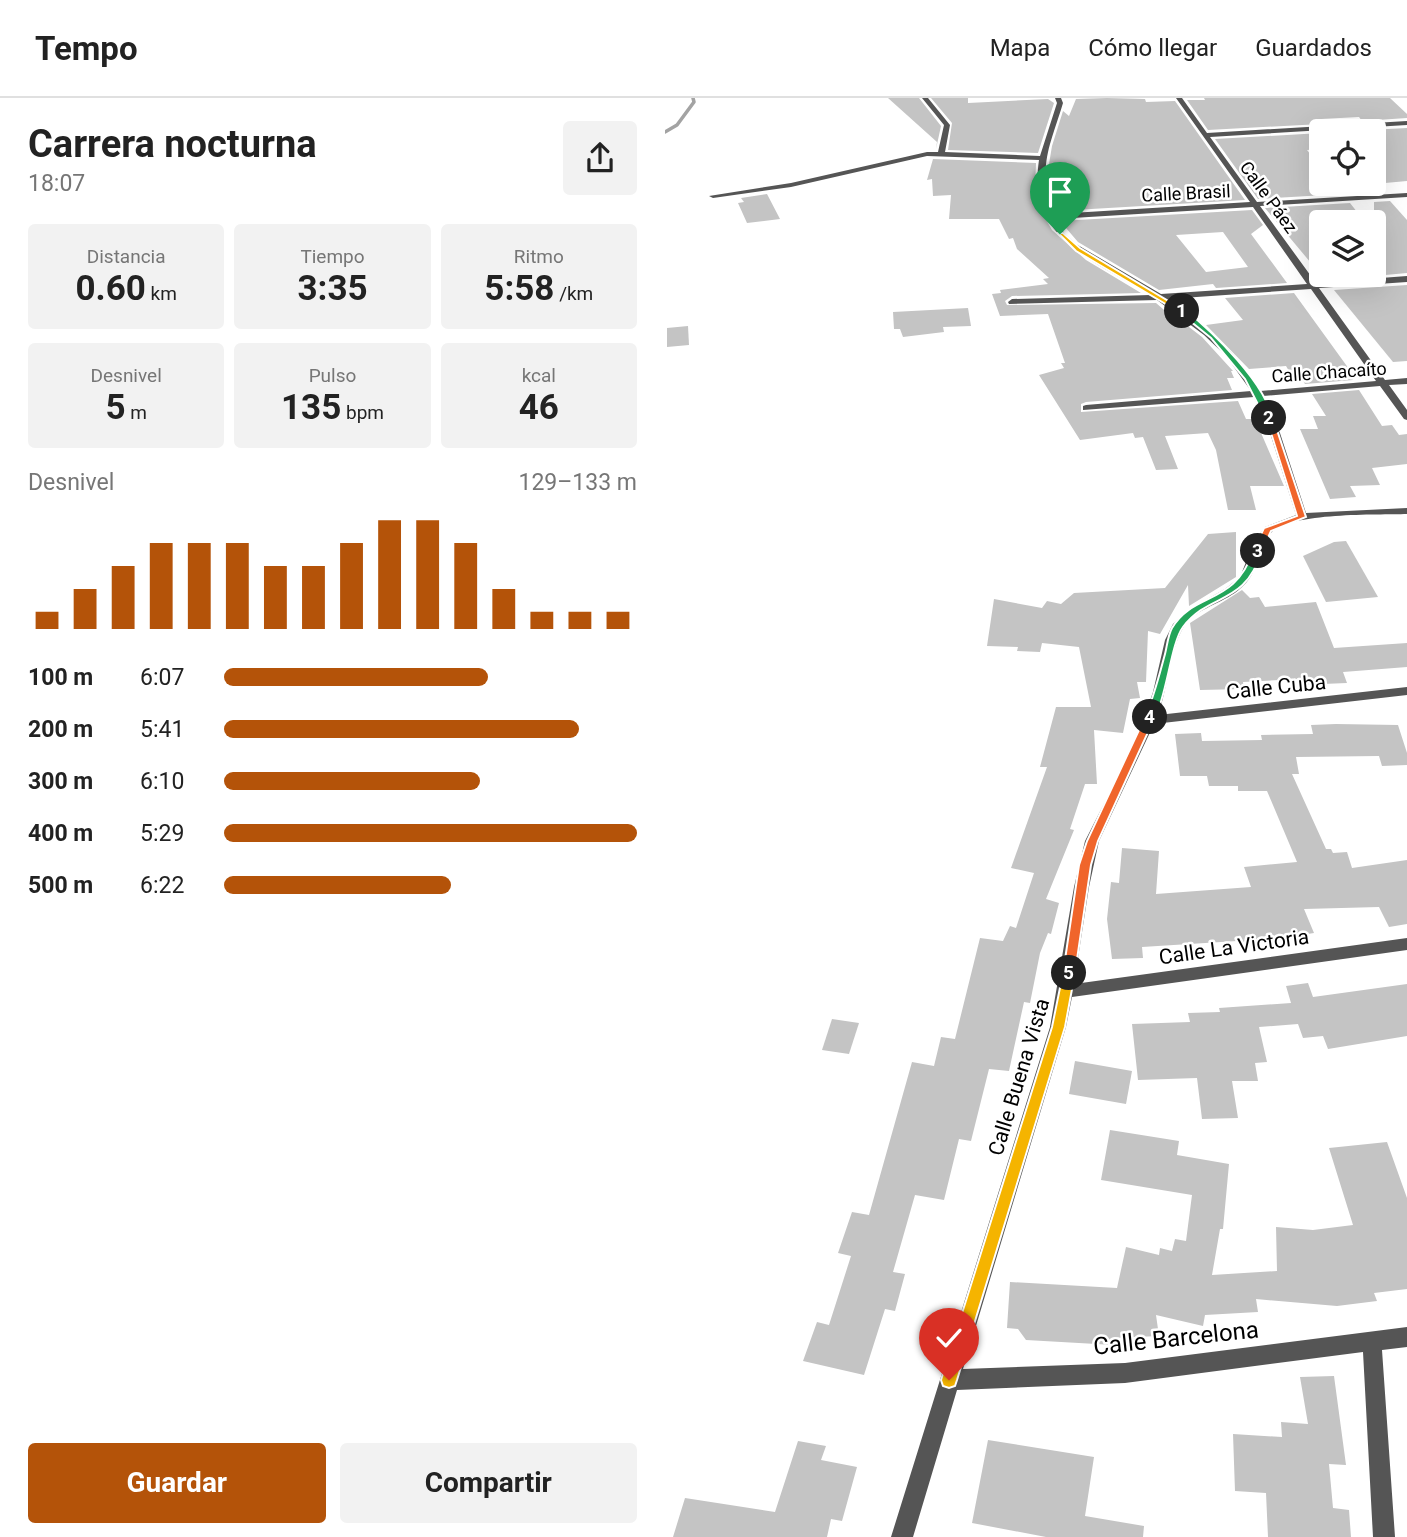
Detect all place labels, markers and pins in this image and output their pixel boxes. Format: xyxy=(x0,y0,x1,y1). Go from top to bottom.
pin xyxy=(1030,162,1090,234)
pin: 1 xyxy=(1165,294,1199,328)
pin: 2 xyxy=(1251,400,1287,436)
pin: 3 xyxy=(1241,533,1275,568)
pin: 4 xyxy=(1133,700,1168,734)
pin: 5 xyxy=(1051,956,1087,990)
pin xyxy=(919,1308,979,1380)

